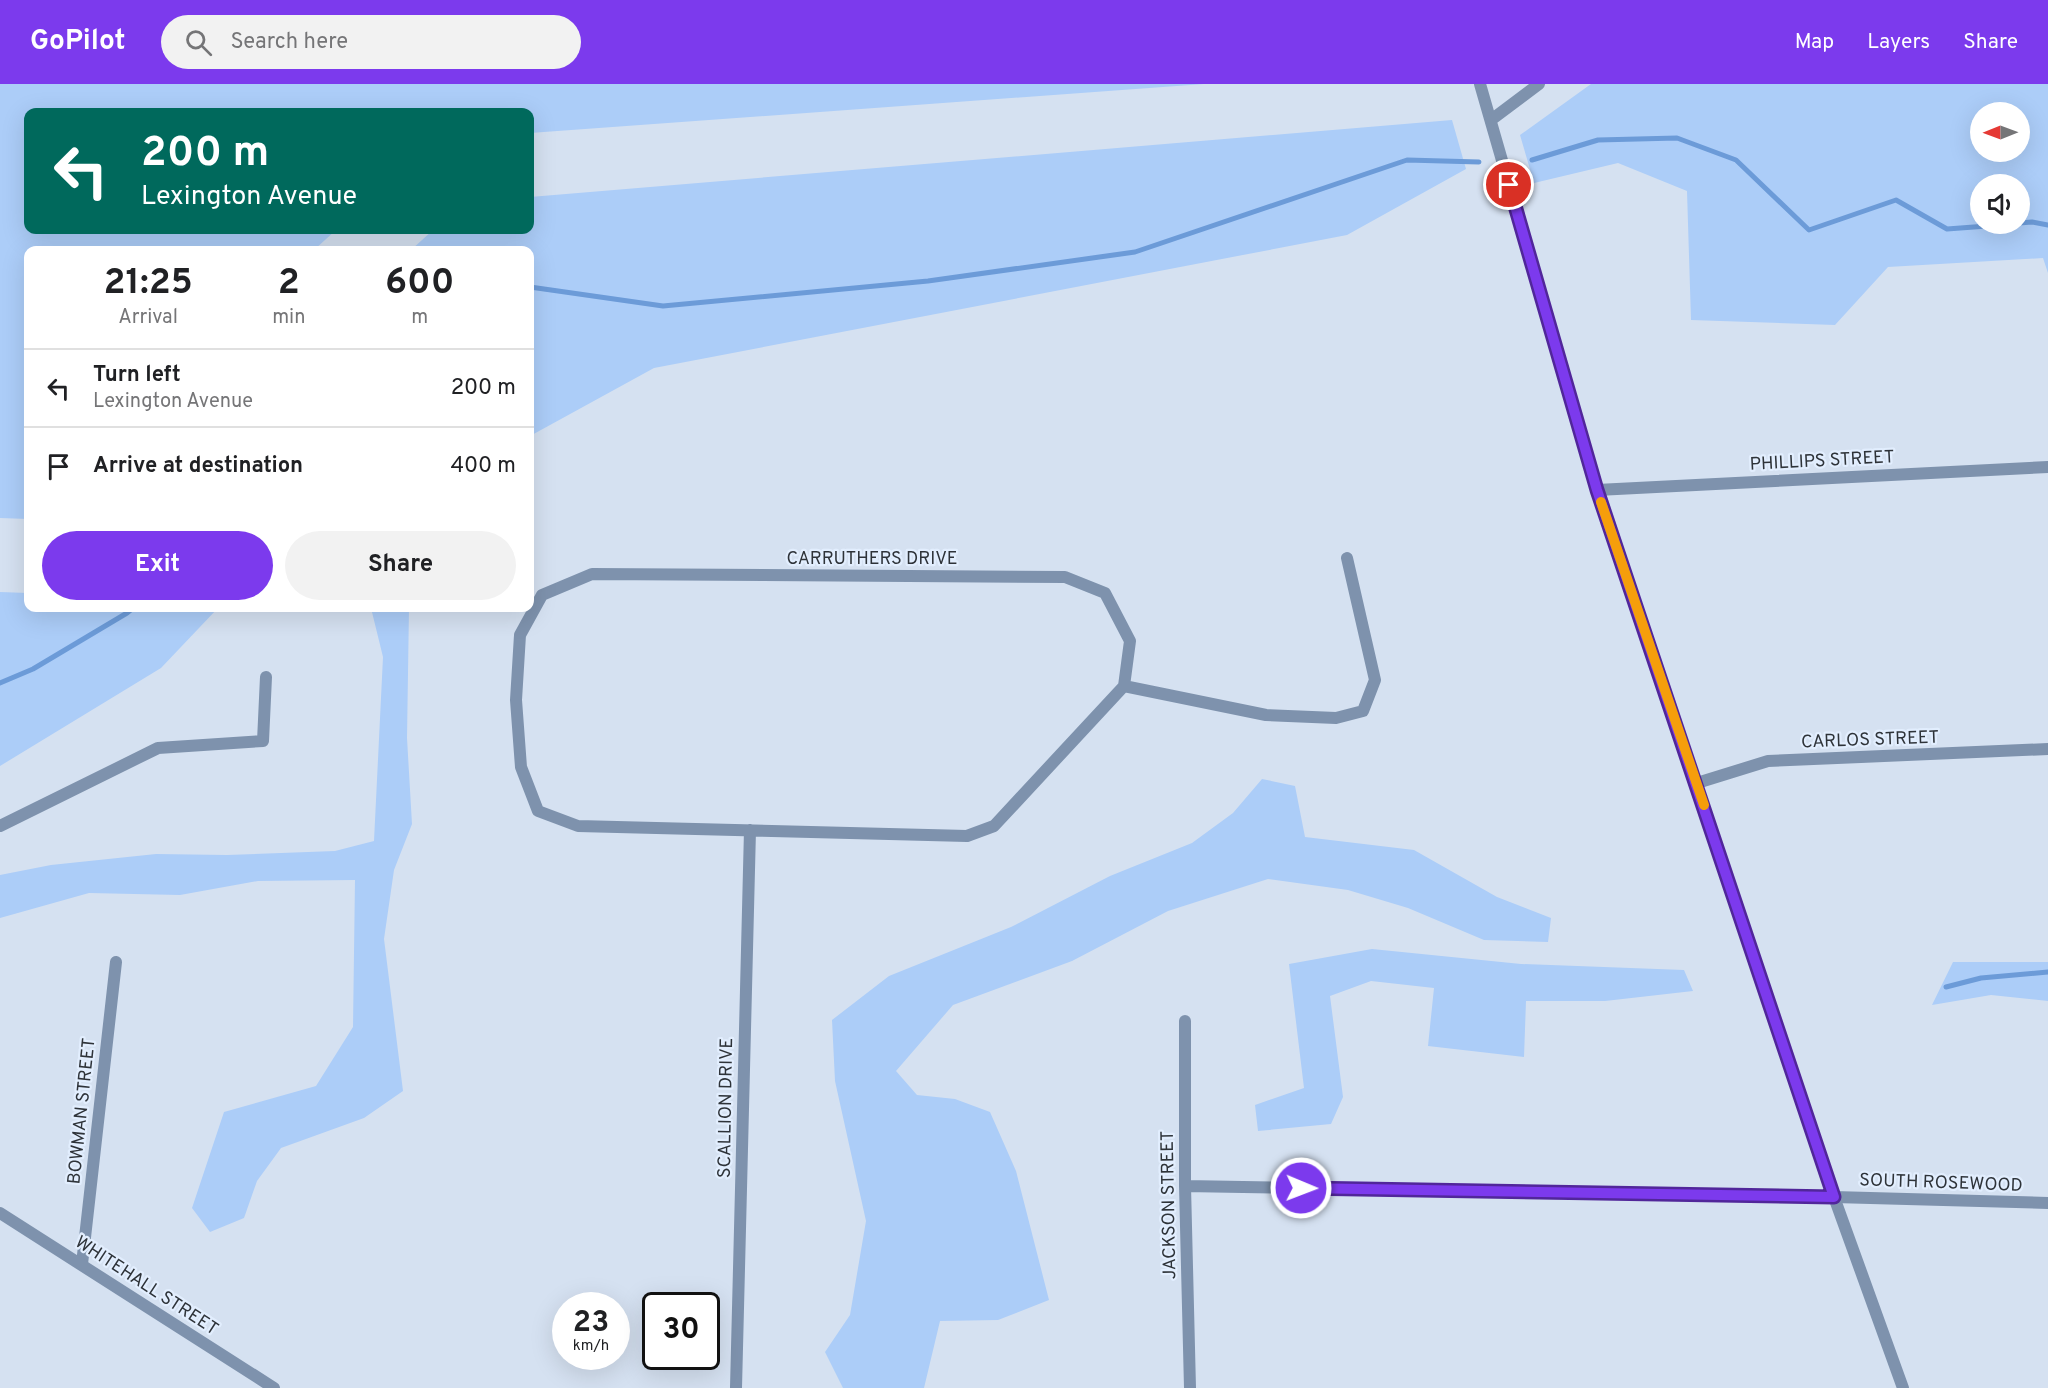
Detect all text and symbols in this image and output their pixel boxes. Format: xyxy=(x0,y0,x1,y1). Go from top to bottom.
search box xyxy=(161,15,581,69)
text: GoPilot xyxy=(30,24,125,60)
icon: search xyxy=(182,26,215,59)
text: Search here xyxy=(230,29,348,56)
text: Map xyxy=(1795,29,1834,56)
text: Layers xyxy=(1867,29,1930,56)
text: Share xyxy=(1963,29,2018,56)
north arrow xyxy=(1970,102,2030,162)
map controls xyxy=(1970,102,2030,234)
text: 200 m xyxy=(141,128,269,181)
icon: left xyxy=(42,132,120,210)
pin xyxy=(1483,159,1534,210)
icon: arrive xyxy=(1492,168,1525,201)
button: sound xyxy=(1970,174,2030,234)
text: Lexington Avenue xyxy=(141,180,357,214)
text: 21:25 xyxy=(103,261,193,307)
text: 2 xyxy=(278,261,300,307)
text: 600 xyxy=(385,261,455,307)
text: Arrival xyxy=(118,305,178,331)
text: min xyxy=(272,305,305,331)
text: m xyxy=(411,305,428,331)
text: Turn left xyxy=(93,362,181,389)
icon: left xyxy=(42,372,75,405)
text: 200 m xyxy=(451,375,516,402)
text: Lexington Avenue xyxy=(93,389,253,415)
street label: PHILLIPS STREET xyxy=(1749,446,1895,477)
icon: arrive xyxy=(42,450,75,483)
text: Arrive at destination xyxy=(93,453,303,480)
text: 400 m xyxy=(450,453,516,480)
button: Exit xyxy=(42,531,273,600)
button: Share xyxy=(285,531,516,600)
street label: CARRUTHERS DRIVE xyxy=(787,548,957,571)
street label: CARLOS STREET xyxy=(1801,727,1939,754)
street label: BOWMAN STREET xyxy=(63,1037,102,1185)
street label: SCALLION DRIVE xyxy=(714,1038,739,1178)
street label: JACKSON STREET xyxy=(1157,1130,1182,1280)
position arrow xyxy=(1269,1156,1333,1220)
street label: SOUTH ROSEWOOD xyxy=(1859,1169,2023,1198)
street label: WHITEHALL STREET xyxy=(70,1231,222,1341)
speed limit sign: 30 xyxy=(642,1292,720,1370)
text: 23 xyxy=(573,1305,609,1342)
text: km/h xyxy=(573,1337,609,1356)

